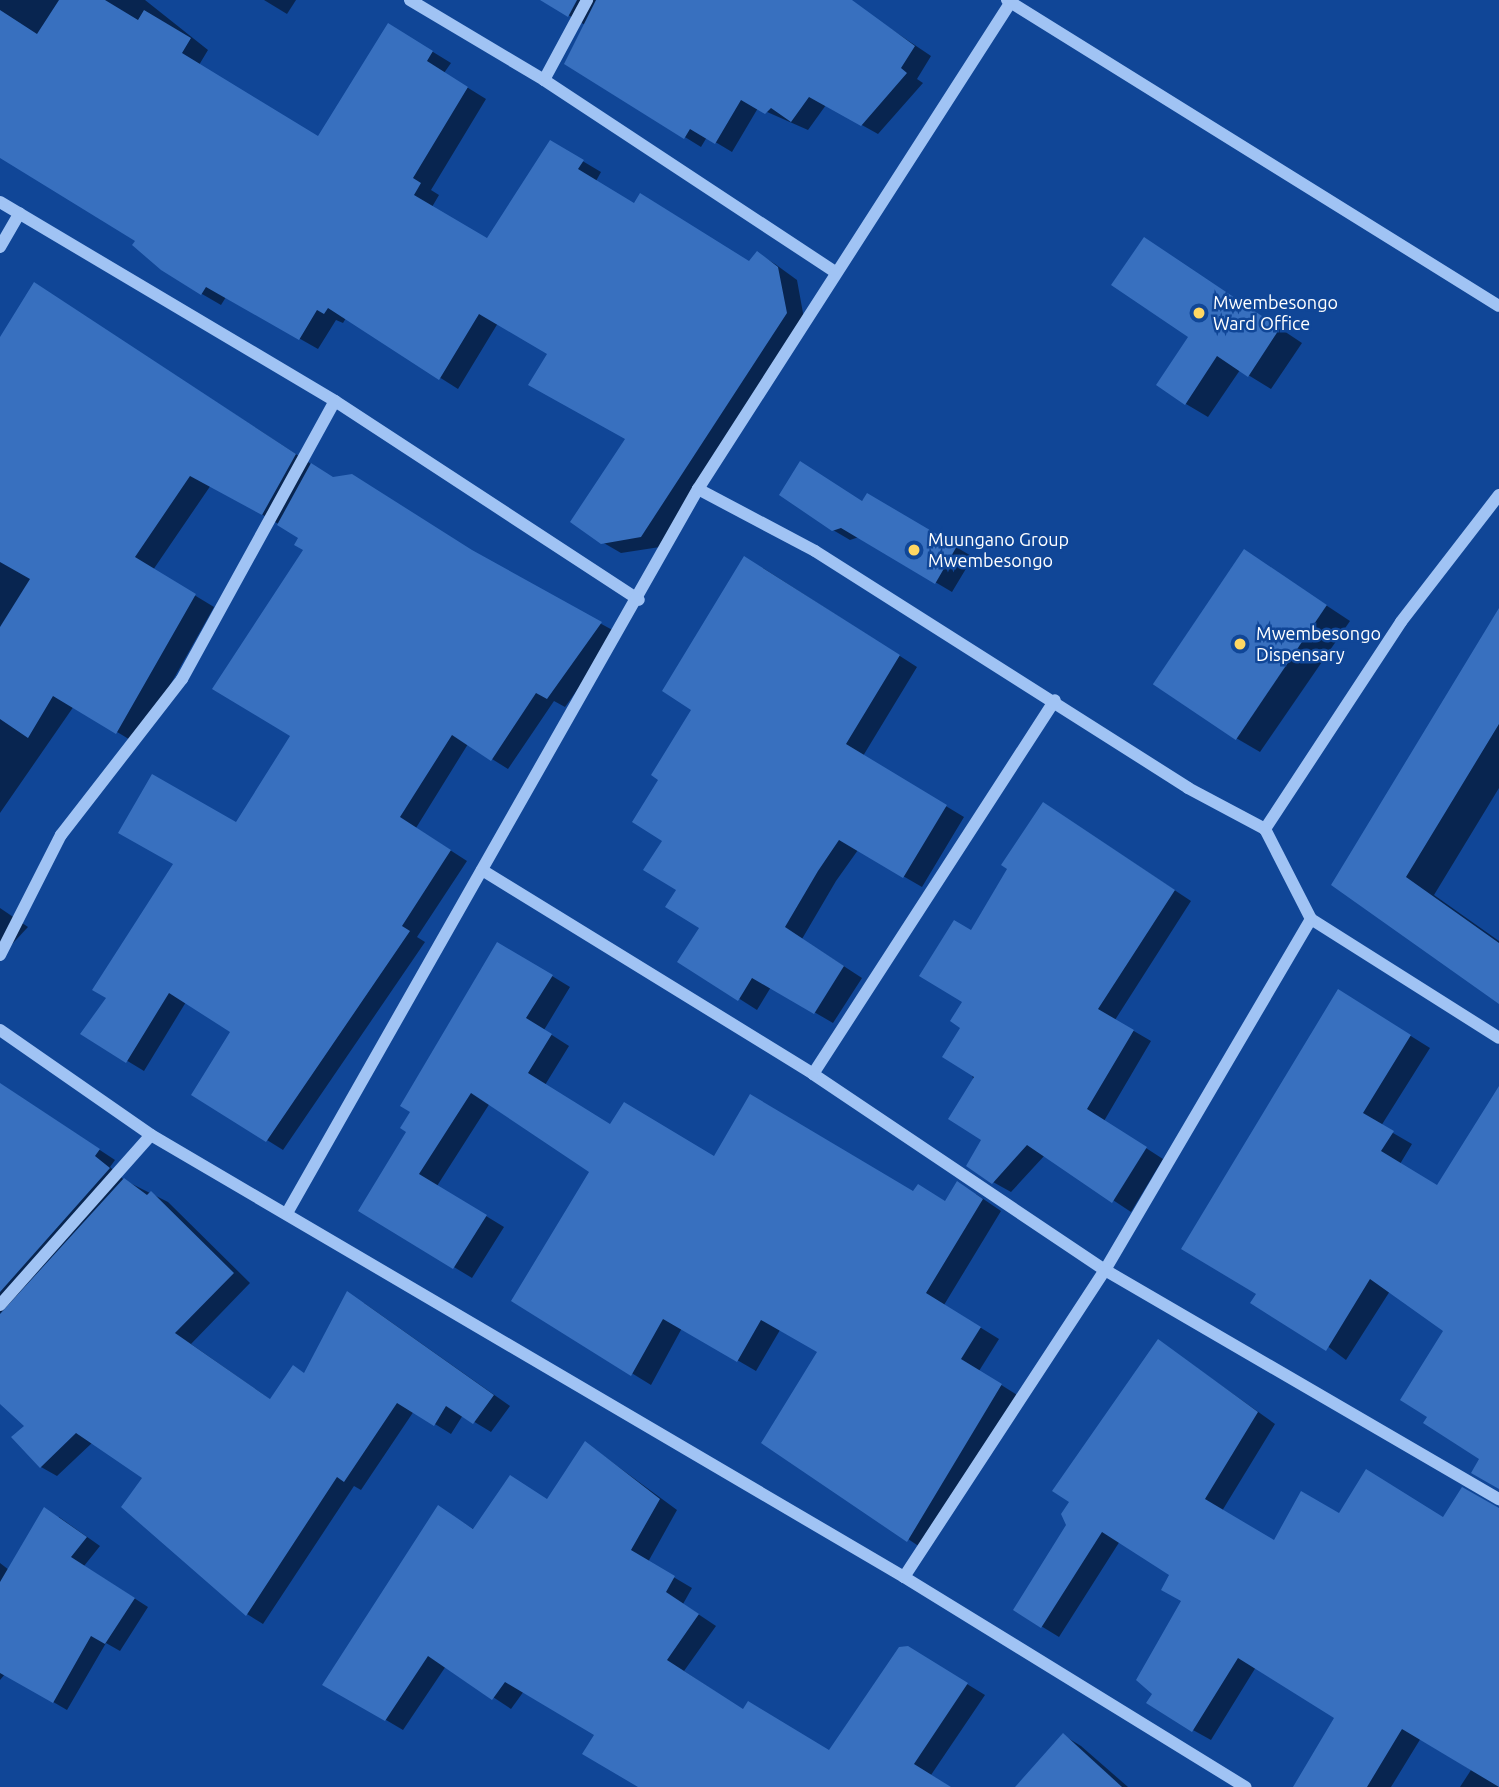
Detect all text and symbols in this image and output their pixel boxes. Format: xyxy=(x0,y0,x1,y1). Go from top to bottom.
place label: Mwembesongo Ward Office xyxy=(1213,292,1338,334)
marker: Mwembesongo Ward Office xyxy=(1191,305,1207,321)
place label: Muungano Group Mwembesongo xyxy=(928,529,1069,572)
marker: Muungano Group Mwembesongo xyxy=(906,542,922,558)
place label: Mwembesongo Dispensary xyxy=(1256,623,1381,666)
marker: Mwembesongo Dispensary xyxy=(1230,634,1250,654)

